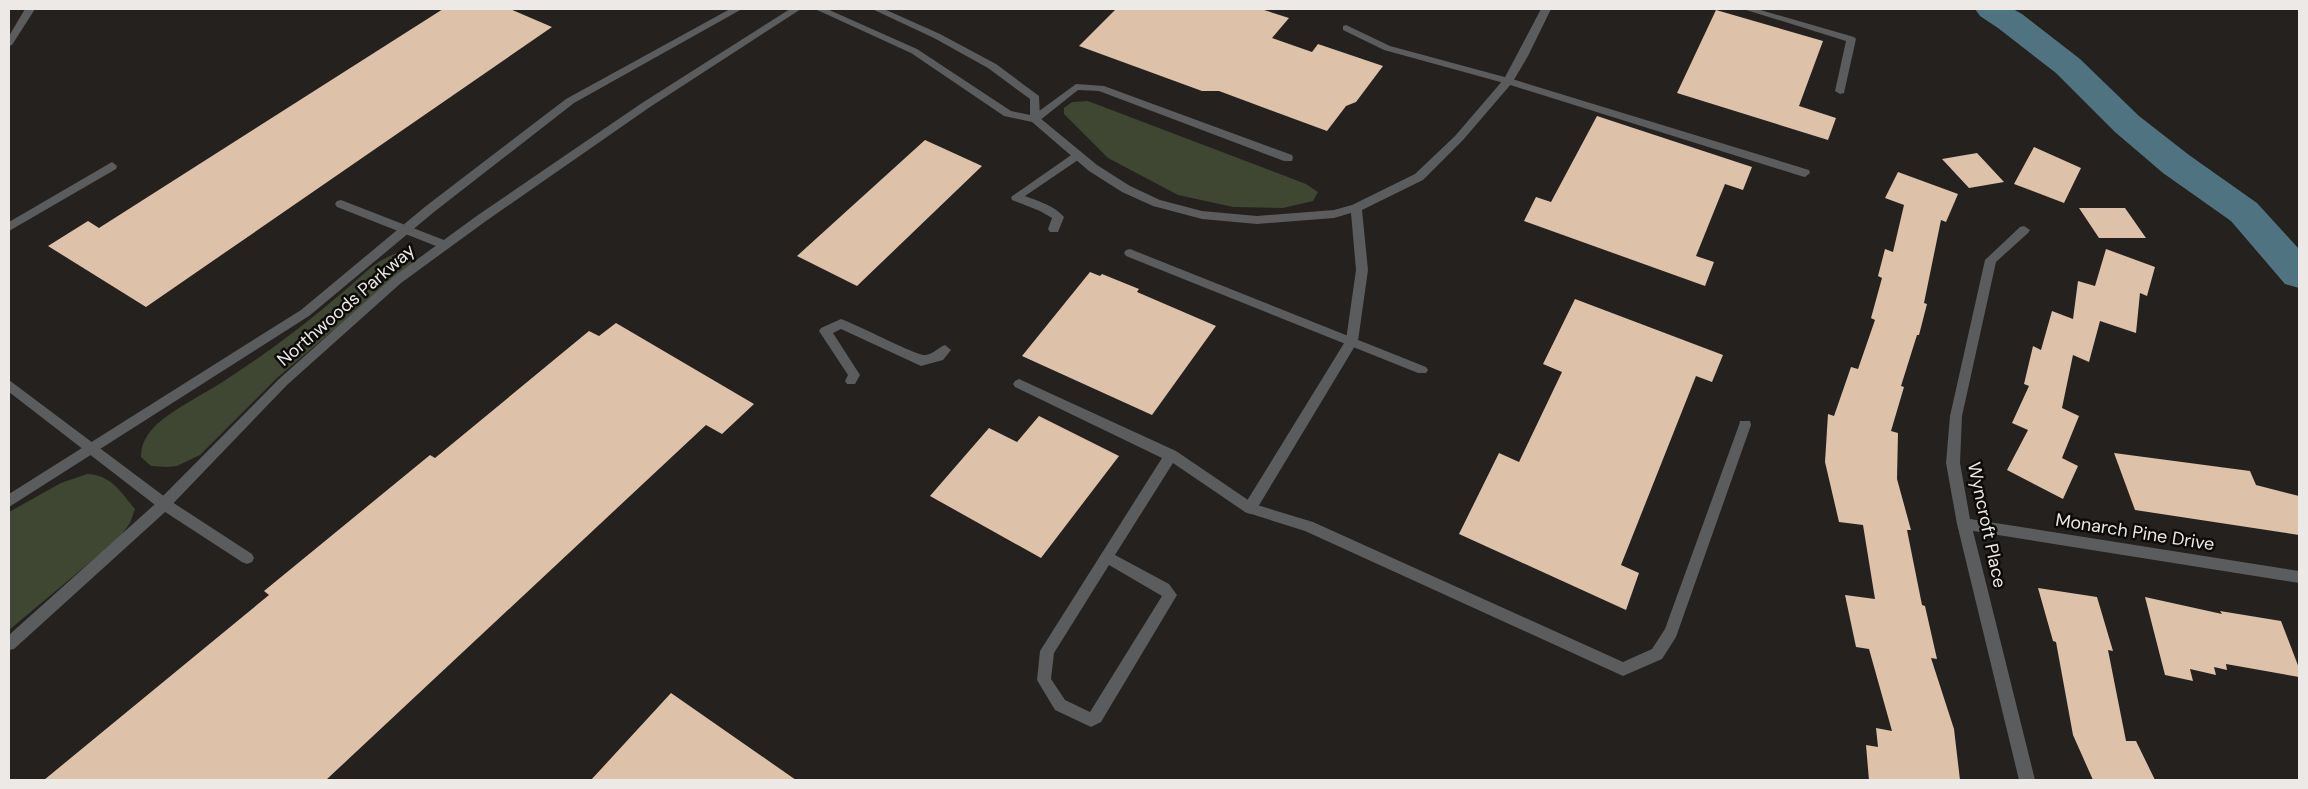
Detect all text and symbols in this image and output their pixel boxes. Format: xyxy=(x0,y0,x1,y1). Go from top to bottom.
street label: Northwoods Parkway xyxy=(272,238,420,372)
street label: Wyncroft Place xyxy=(1962,460,2012,590)
street label: Monarch Pine Drive xyxy=(2054,508,2216,556)

